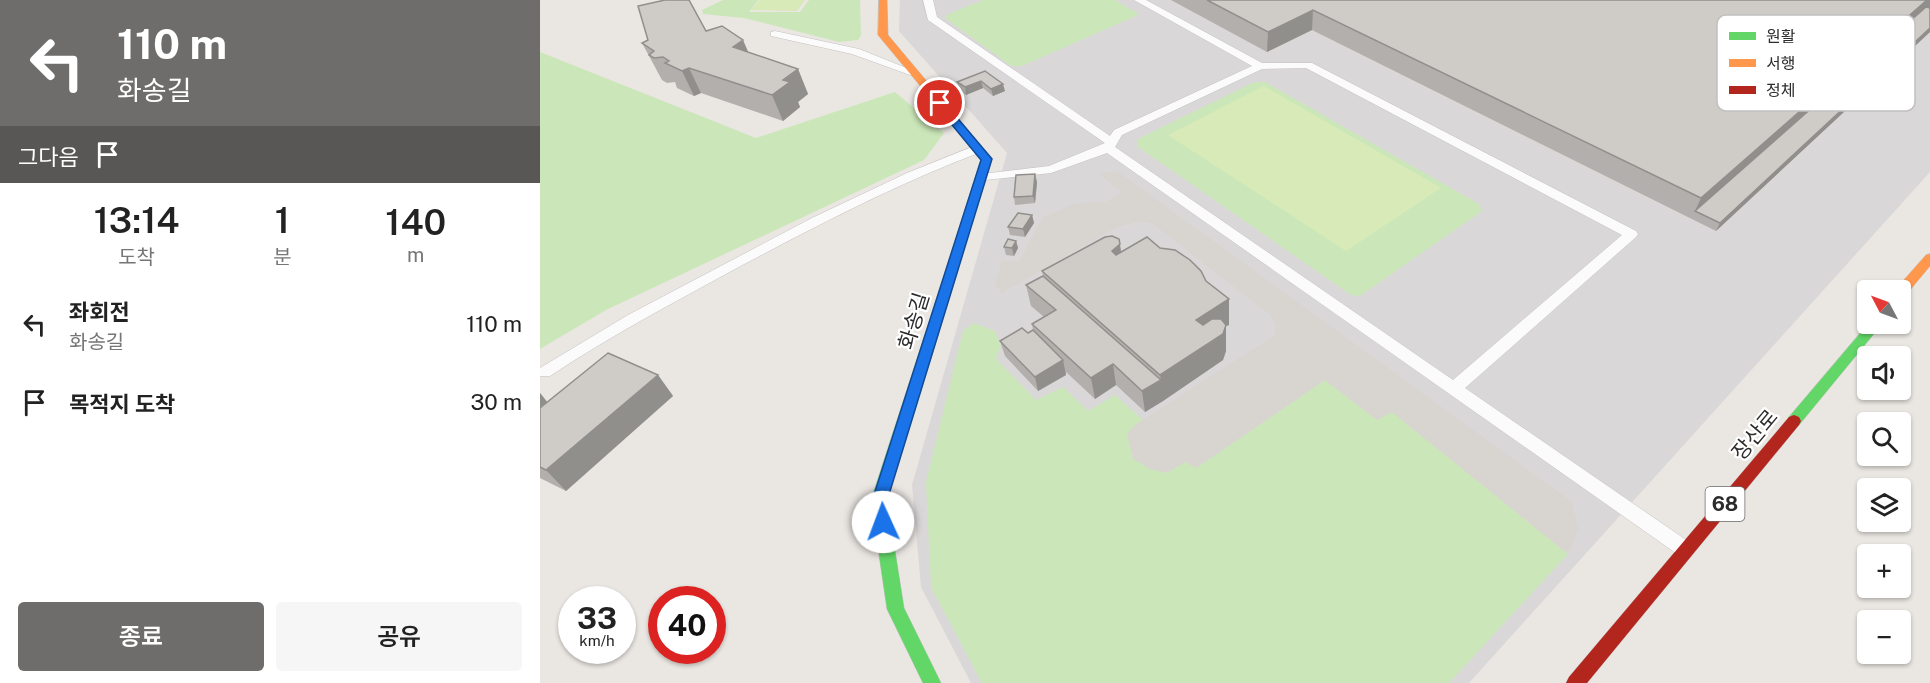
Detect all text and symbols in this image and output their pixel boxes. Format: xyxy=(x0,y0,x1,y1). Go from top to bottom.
legend xyxy=(1717,15,1915,111)
text: 110 m xyxy=(117,19,227,68)
icon: left xyxy=(18,24,96,102)
text: 원활 xyxy=(1766,27,1796,46)
text: 서행 xyxy=(1766,54,1795,73)
text: 화송길 xyxy=(117,74,192,106)
pin xyxy=(914,77,965,128)
text: 정체 xyxy=(1766,81,1795,100)
icon: arrive xyxy=(923,86,956,119)
icon: arrive xyxy=(91,138,124,171)
text: 그다음 xyxy=(18,144,79,170)
text: 13:14 xyxy=(94,199,179,241)
text: 1 xyxy=(275,199,290,241)
text: 140 xyxy=(385,201,446,243)
text: m xyxy=(407,243,424,267)
text: 도착 xyxy=(118,245,155,269)
text: 분 xyxy=(273,245,292,269)
north arrow xyxy=(1857,280,1911,334)
map controls xyxy=(1857,280,1911,664)
street label: 화송길 xyxy=(893,289,934,352)
text: 좌회전 xyxy=(69,299,130,325)
icon: left xyxy=(18,308,51,341)
text: 110 m xyxy=(466,311,522,337)
text: 화송길 xyxy=(69,330,124,354)
button: sound xyxy=(1857,346,1911,400)
icon: arrive xyxy=(18,386,51,419)
text: 30 m xyxy=(470,389,522,415)
text: 목적지 도착 xyxy=(69,391,175,417)
street label: 장산로 xyxy=(1726,404,1783,465)
button: search xyxy=(1857,412,1911,466)
button: layers xyxy=(1857,478,1911,532)
road number: 68 xyxy=(1706,487,1744,521)
position arrow xyxy=(851,490,915,554)
button: + xyxy=(1857,544,1911,598)
speed limit sign: 40 xyxy=(648,586,726,664)
text: 33 xyxy=(577,600,617,636)
button: 종료 xyxy=(18,602,264,671)
button: 공유 xyxy=(276,602,522,671)
button: − xyxy=(1857,610,1911,664)
text: km/h xyxy=(579,632,615,649)

